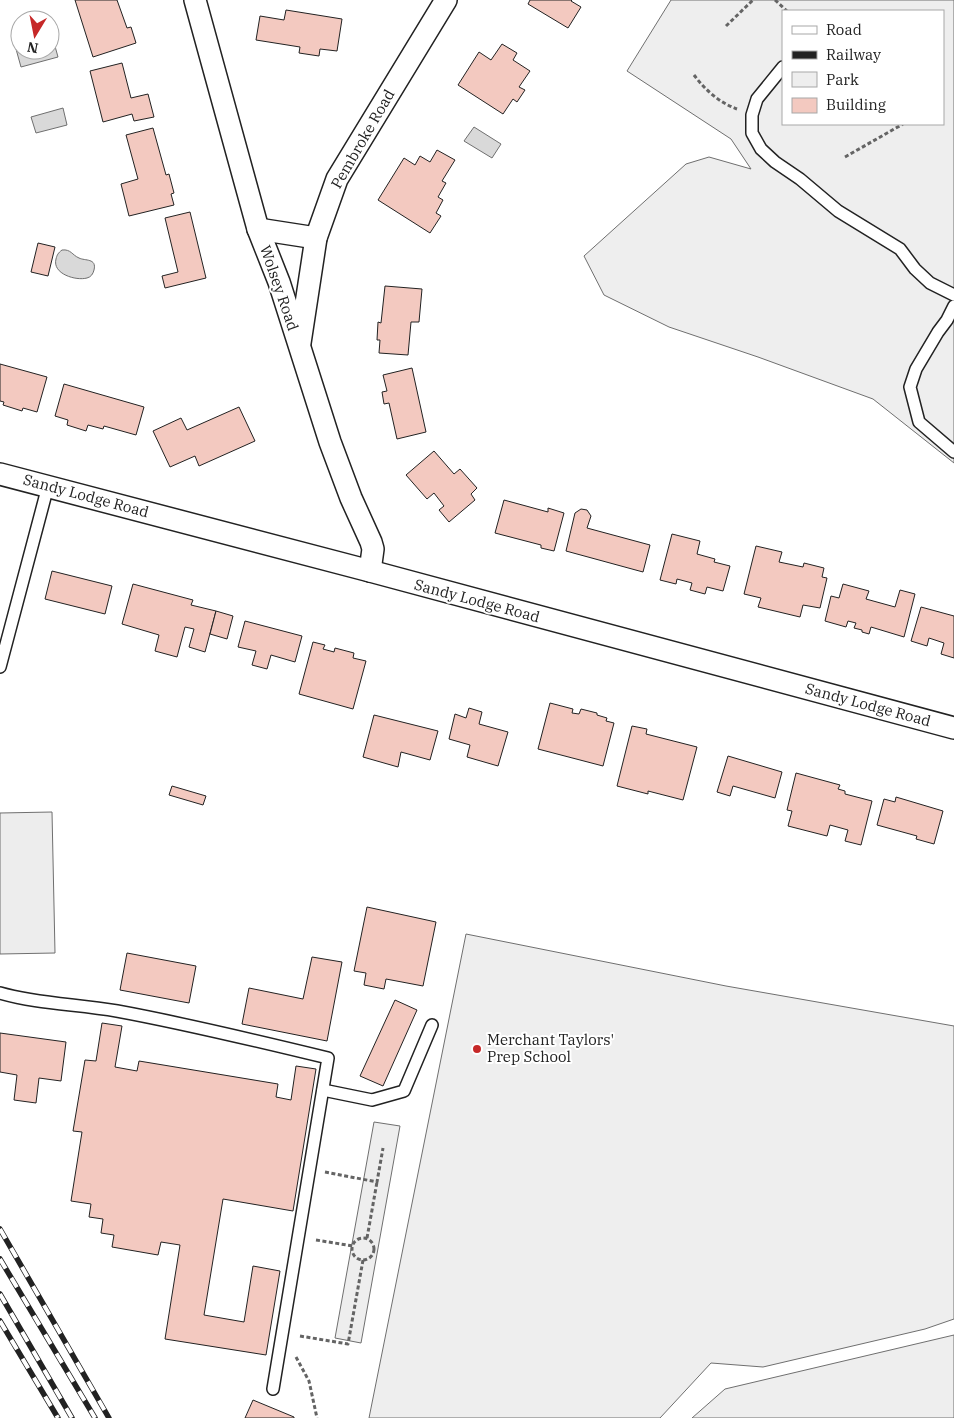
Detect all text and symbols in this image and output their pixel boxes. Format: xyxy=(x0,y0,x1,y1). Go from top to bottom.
north arrow xyxy=(10,10,60,60)
legend xyxy=(782,10,944,125)
text: Road xyxy=(826,20,862,39)
text: N xyxy=(26,38,40,58)
text: Railway xyxy=(826,45,881,64)
text: Park xyxy=(826,70,859,89)
street label: Pembroke Road xyxy=(327,86,399,192)
text: Building xyxy=(826,95,886,114)
street label: Wolsey Road xyxy=(256,242,303,333)
street label: Sandy Lodge Road xyxy=(21,470,151,521)
street label: Sandy Lodge Road xyxy=(412,575,542,626)
street label: Sandy Lodge Road xyxy=(803,679,933,730)
place label: Merchant Taylors' Prep School xyxy=(487,1030,614,1066)
marker: Merchant Taylors' Prep School xyxy=(471,1043,483,1055)

